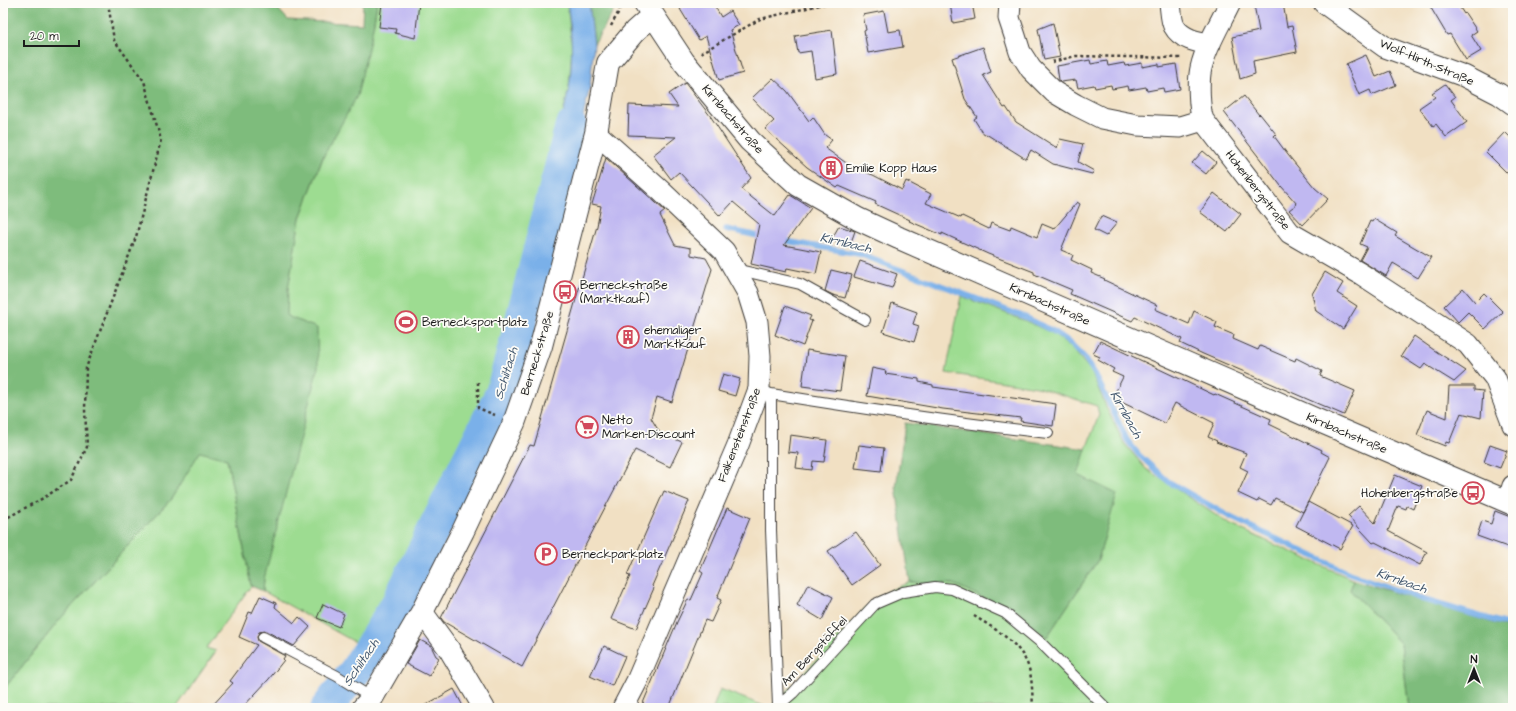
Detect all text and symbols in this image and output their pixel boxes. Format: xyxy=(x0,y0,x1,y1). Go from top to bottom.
scale bar xyxy=(24,22,79,48)
text: 20 m xyxy=(30,28,59,45)
street label: Wolf-Hirth-Straße xyxy=(1377,35,1477,90)
street label: Kirnbachstraße xyxy=(698,81,768,158)
street label: Hohenbergstraße xyxy=(1220,147,1295,235)
building icon: Emilie Kopp Haus xyxy=(818,155,844,181)
place label: Emilie Kopp Haus xyxy=(846,160,937,177)
water label: Kirnbach xyxy=(818,228,874,258)
place label: Berneckstraße (Marktkauf) xyxy=(580,277,668,308)
bus stop icon: Berneckstraße (Marktkauf) xyxy=(552,279,578,305)
street label: Kirnbachstraße xyxy=(1007,279,1093,330)
street label: Berneckstraße xyxy=(517,308,559,398)
sports icon: Bernecksportplatz xyxy=(393,309,419,335)
place label: Bernecksportplatz xyxy=(422,314,528,331)
place label: ehemaliger Marktkauf xyxy=(644,322,706,353)
building icon: ehemaliger Marktkauf xyxy=(615,324,641,350)
water label: Schiltach xyxy=(490,345,523,402)
street label: Falkensteinstraße xyxy=(714,385,765,485)
water label: Kirnbach xyxy=(1106,387,1147,442)
street label: Kirnbachstraße xyxy=(1304,409,1390,458)
place label: Netto Marken-Discount xyxy=(602,412,695,443)
supermarket icon: Netto Marken-Discount xyxy=(574,414,600,440)
bus stop icon: Hohenbergstraße xyxy=(1460,480,1486,506)
place label: Hohenbergstraße xyxy=(1361,485,1458,503)
parking icon: Berneckparkplatz xyxy=(533,541,559,567)
place label: Berneckparkplatz xyxy=(562,546,663,563)
water label: Kirnbach xyxy=(1374,564,1430,598)
street label: Am Bergstöffel xyxy=(777,613,852,691)
water label: Schiltach xyxy=(338,635,384,690)
north arrow xyxy=(1454,649,1494,689)
text: N xyxy=(1471,652,1478,667)

